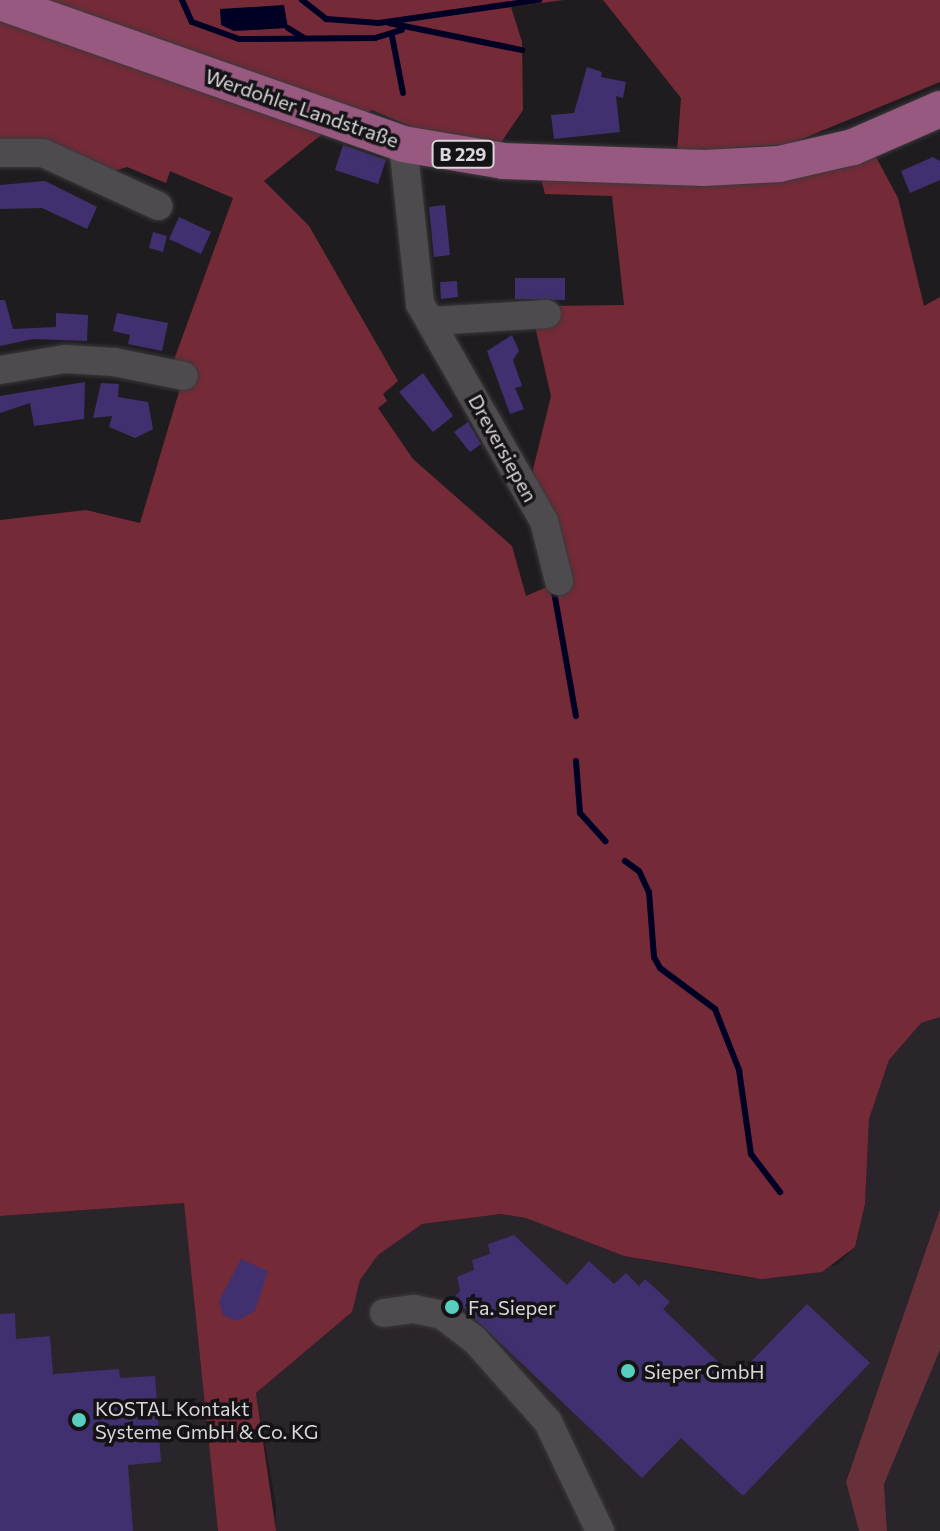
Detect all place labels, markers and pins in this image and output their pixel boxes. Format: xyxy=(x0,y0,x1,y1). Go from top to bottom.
place label: Fa. Sieper xyxy=(468,1295,556,1319)
marker: Fa. Sieper xyxy=(443,1298,461,1316)
place label: Sieper GmbH xyxy=(644,1359,765,1383)
marker: Sieper GmbH xyxy=(619,1362,637,1380)
place label: KOSTAL Kontakt Systeme GmbH & Co. KG xyxy=(95,1396,318,1443)
marker: KOSTAL Kontakt Systeme GmbH & Co. KG xyxy=(70,1411,88,1429)

